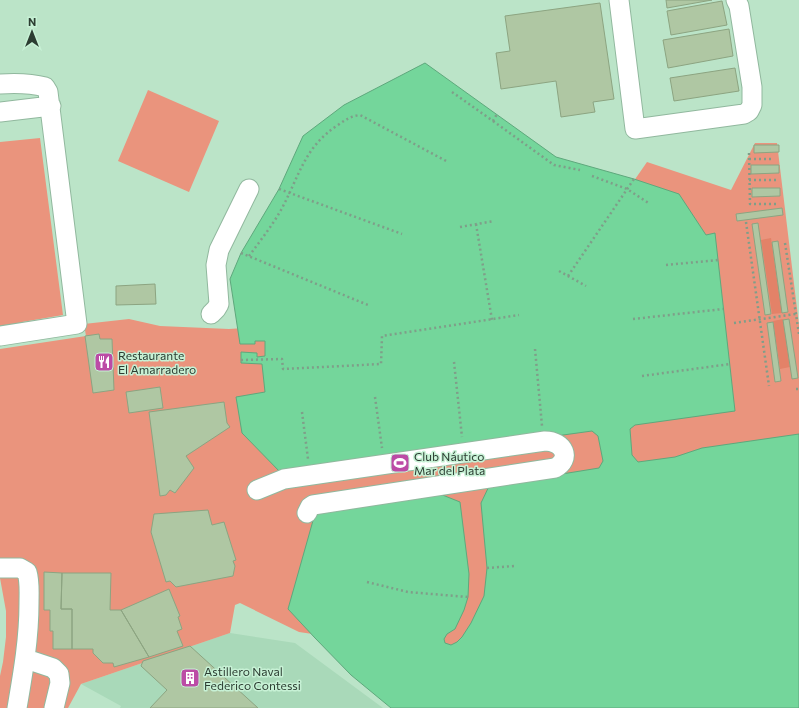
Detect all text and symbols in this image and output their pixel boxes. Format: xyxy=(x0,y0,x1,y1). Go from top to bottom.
north arrow xyxy=(12,12,52,52)
text: N xyxy=(28,15,36,28)
place label: Restaurante El Amarradero xyxy=(118,348,196,376)
restaurant icon: Restaurante El Amarradero xyxy=(93,351,115,373)
place label: Club Náutico Mar del Plata xyxy=(414,449,485,477)
sports icon: Club Náutico Mar del Plata xyxy=(389,452,411,474)
place label: Astillero Naval Federico Contessi xyxy=(204,664,301,692)
building icon: Astillero Naval Federico Contessi xyxy=(179,667,201,689)

